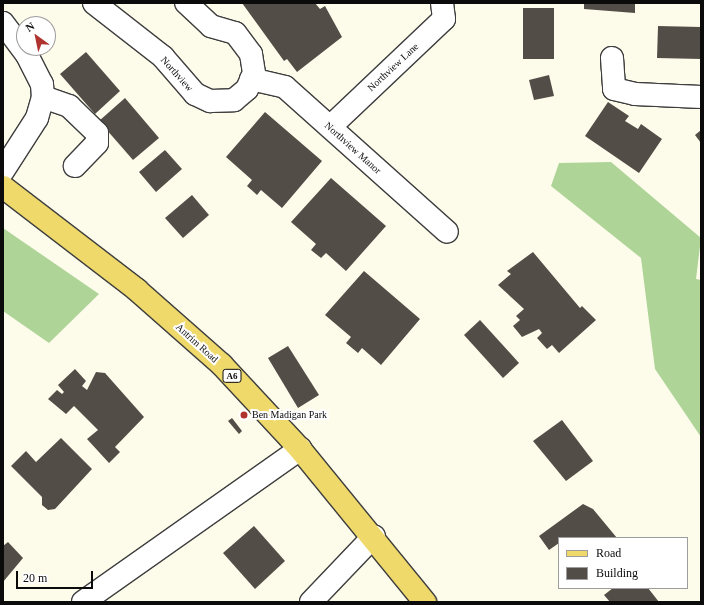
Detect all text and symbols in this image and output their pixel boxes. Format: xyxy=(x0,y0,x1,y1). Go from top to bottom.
north arrow xyxy=(16,16,56,56)
text: N xyxy=(23,20,37,34)
street label: Northview Lane xyxy=(365,40,421,94)
street label: Northview xyxy=(158,54,196,94)
street label: Northview Manor xyxy=(322,119,384,177)
street label: Antrim Road xyxy=(173,321,221,365)
road number: A6 xyxy=(222,369,242,383)
place label: Ben Madigan Park xyxy=(252,409,327,421)
marker: Ben Madigan Park xyxy=(239,410,249,420)
legend xyxy=(558,537,688,589)
text: Road xyxy=(596,546,621,560)
scale bar xyxy=(18,563,95,589)
text: Building xyxy=(596,566,638,580)
text: 20 m xyxy=(23,571,47,585)

